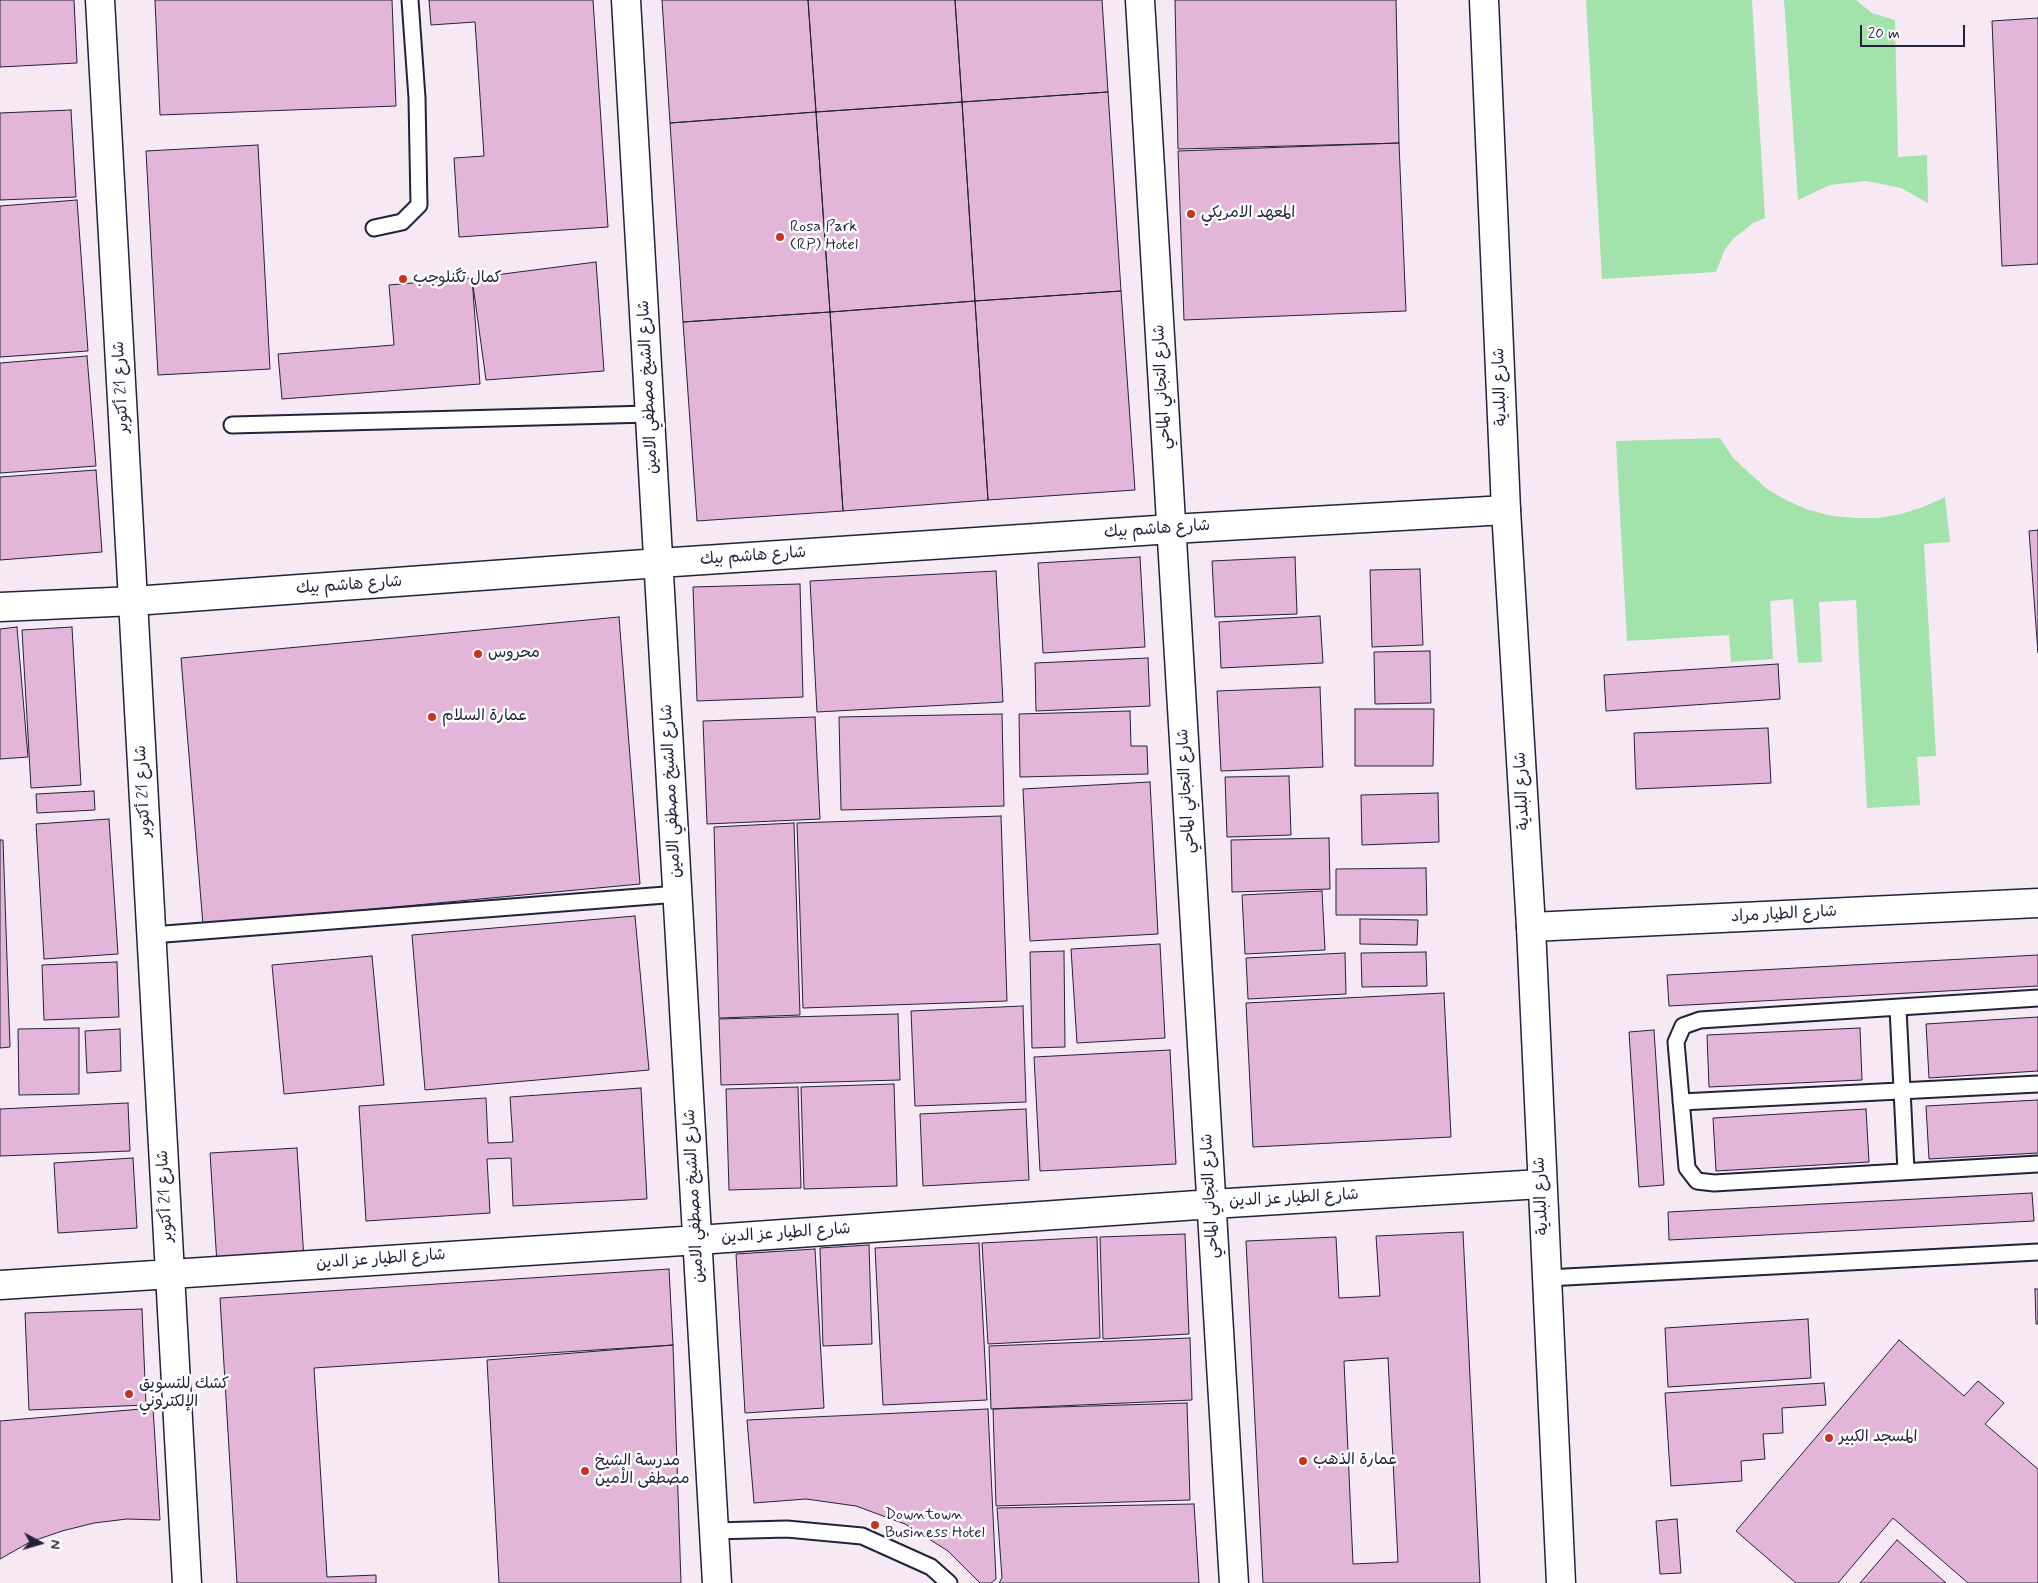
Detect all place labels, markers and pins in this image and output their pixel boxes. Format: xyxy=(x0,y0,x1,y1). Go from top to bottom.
place label: المعهد الامريكي xyxy=(1201,204,1295,224)
marker: المعهد الامريكي xyxy=(1185,208,1197,220)
place label: Rosa Park (RP) Hotel xyxy=(790,218,858,256)
marker: Rosa Park (RP) Hotel xyxy=(774,231,786,243)
place label: كمال تگنلوجب xyxy=(413,269,502,289)
marker: كمال تگنلوجب xyxy=(397,273,409,285)
place label: محروس xyxy=(488,644,540,664)
marker: محروس xyxy=(472,648,484,660)
place label: عمارة السلام xyxy=(442,707,528,727)
marker: عمارة السلام xyxy=(426,711,438,723)
place label: كشك للتسويق الإلكتروني xyxy=(139,1375,229,1413)
marker: كشك للتسويق الإلكتروني xyxy=(123,1388,135,1400)
place label: المسجد الكبير xyxy=(1839,1428,1918,1448)
marker: المسجد الكبير xyxy=(1823,1432,1835,1444)
place label: عمارة الذهب xyxy=(1313,1451,1398,1471)
place label: مدرسة الشيخ مصطفى الأمين xyxy=(595,1452,689,1490)
marker: عمارة الذهب xyxy=(1297,1455,1309,1467)
marker: مدرسة الشيخ مصطفى الأمين xyxy=(579,1465,591,1477)
place label: Downtown Business Hotel xyxy=(885,1506,985,1544)
marker: Downtown Business Hotel xyxy=(869,1519,881,1531)

